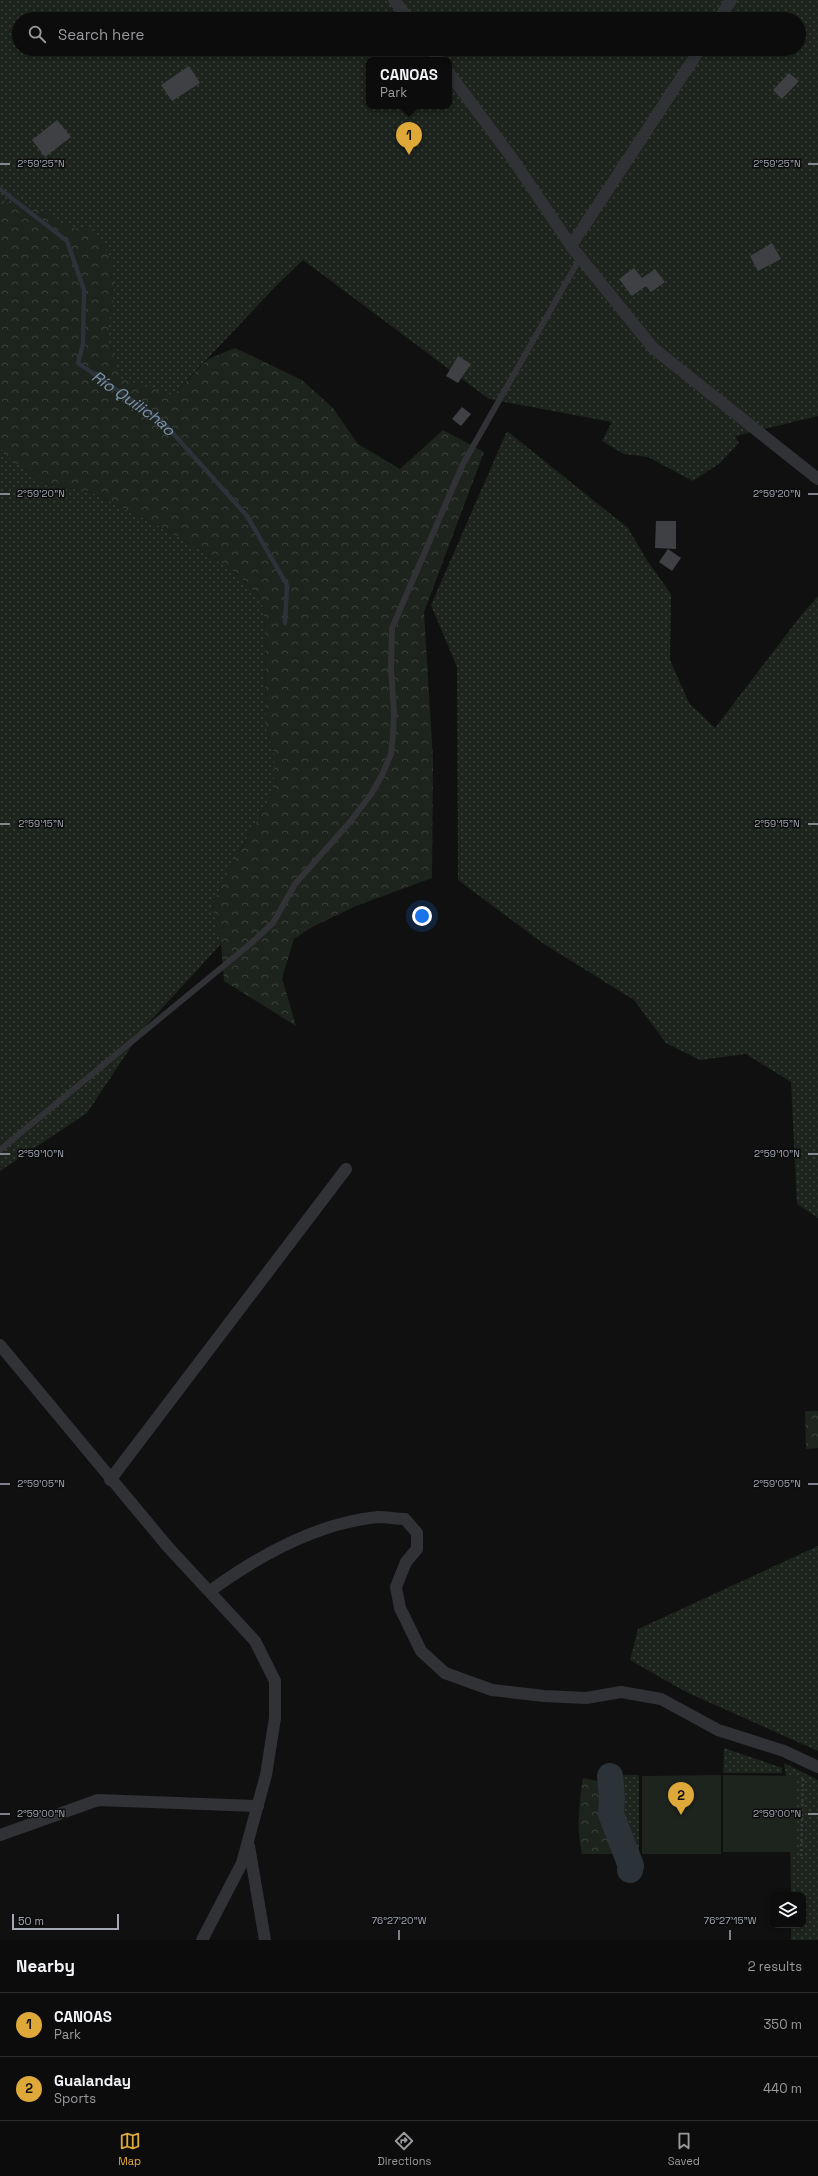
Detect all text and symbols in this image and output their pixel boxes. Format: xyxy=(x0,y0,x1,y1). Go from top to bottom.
search box xyxy=(12,12,806,56)
icon: search xyxy=(26,23,48,45)
text: Search here xyxy=(58,25,144,44)
popup xyxy=(366,57,452,109)
text: CANOAS xyxy=(380,65,438,84)
text: Park xyxy=(380,84,407,101)
pin: 1 xyxy=(396,122,422,155)
text: 2°59'25"N xyxy=(17,157,65,170)
text: 2°59'25"N xyxy=(753,157,801,170)
water label: Río Quilichao xyxy=(88,366,181,441)
text: 2°59'20"N xyxy=(17,487,65,500)
text: 2°59'20"N xyxy=(753,487,801,500)
text: 2°59'15"N xyxy=(18,817,64,830)
text: 2°59'15"N xyxy=(754,817,800,830)
your location xyxy=(412,906,432,926)
text: 2°59'10"N xyxy=(18,1147,64,1160)
text: 2°59'10"N xyxy=(754,1147,800,1160)
text: 2°59'05"N xyxy=(17,1477,65,1490)
text: 2°59'05"N xyxy=(753,1477,801,1490)
pin: 2 xyxy=(668,1782,694,1815)
text: 2°59'00"N xyxy=(17,1807,65,1820)
text: 2°59'00"N xyxy=(753,1807,801,1820)
map controls xyxy=(770,1892,806,1928)
button: layers xyxy=(770,1892,806,1928)
scale bar xyxy=(12,1912,119,1931)
text: 50 m xyxy=(18,1914,44,1928)
text: 76°27'20"W xyxy=(371,1914,427,1927)
text: 76°27'15"W xyxy=(704,1914,757,1927)
text: Nearby xyxy=(16,1955,75,1977)
text: 2 results xyxy=(748,1958,802,1975)
text: CANOAS xyxy=(54,2007,112,2026)
text: 1 xyxy=(26,2016,32,2033)
text: 350 m xyxy=(764,2016,802,2033)
text: Park xyxy=(54,2026,81,2043)
text: Gualanday xyxy=(54,2071,131,2090)
text: 2 xyxy=(25,2080,33,2097)
text: 440 m xyxy=(763,2080,802,2097)
text: Sports xyxy=(54,2090,96,2107)
tab: Map xyxy=(118,2130,141,2168)
tab: Directions xyxy=(377,2130,431,2168)
tab: Saved xyxy=(668,2130,700,2168)

